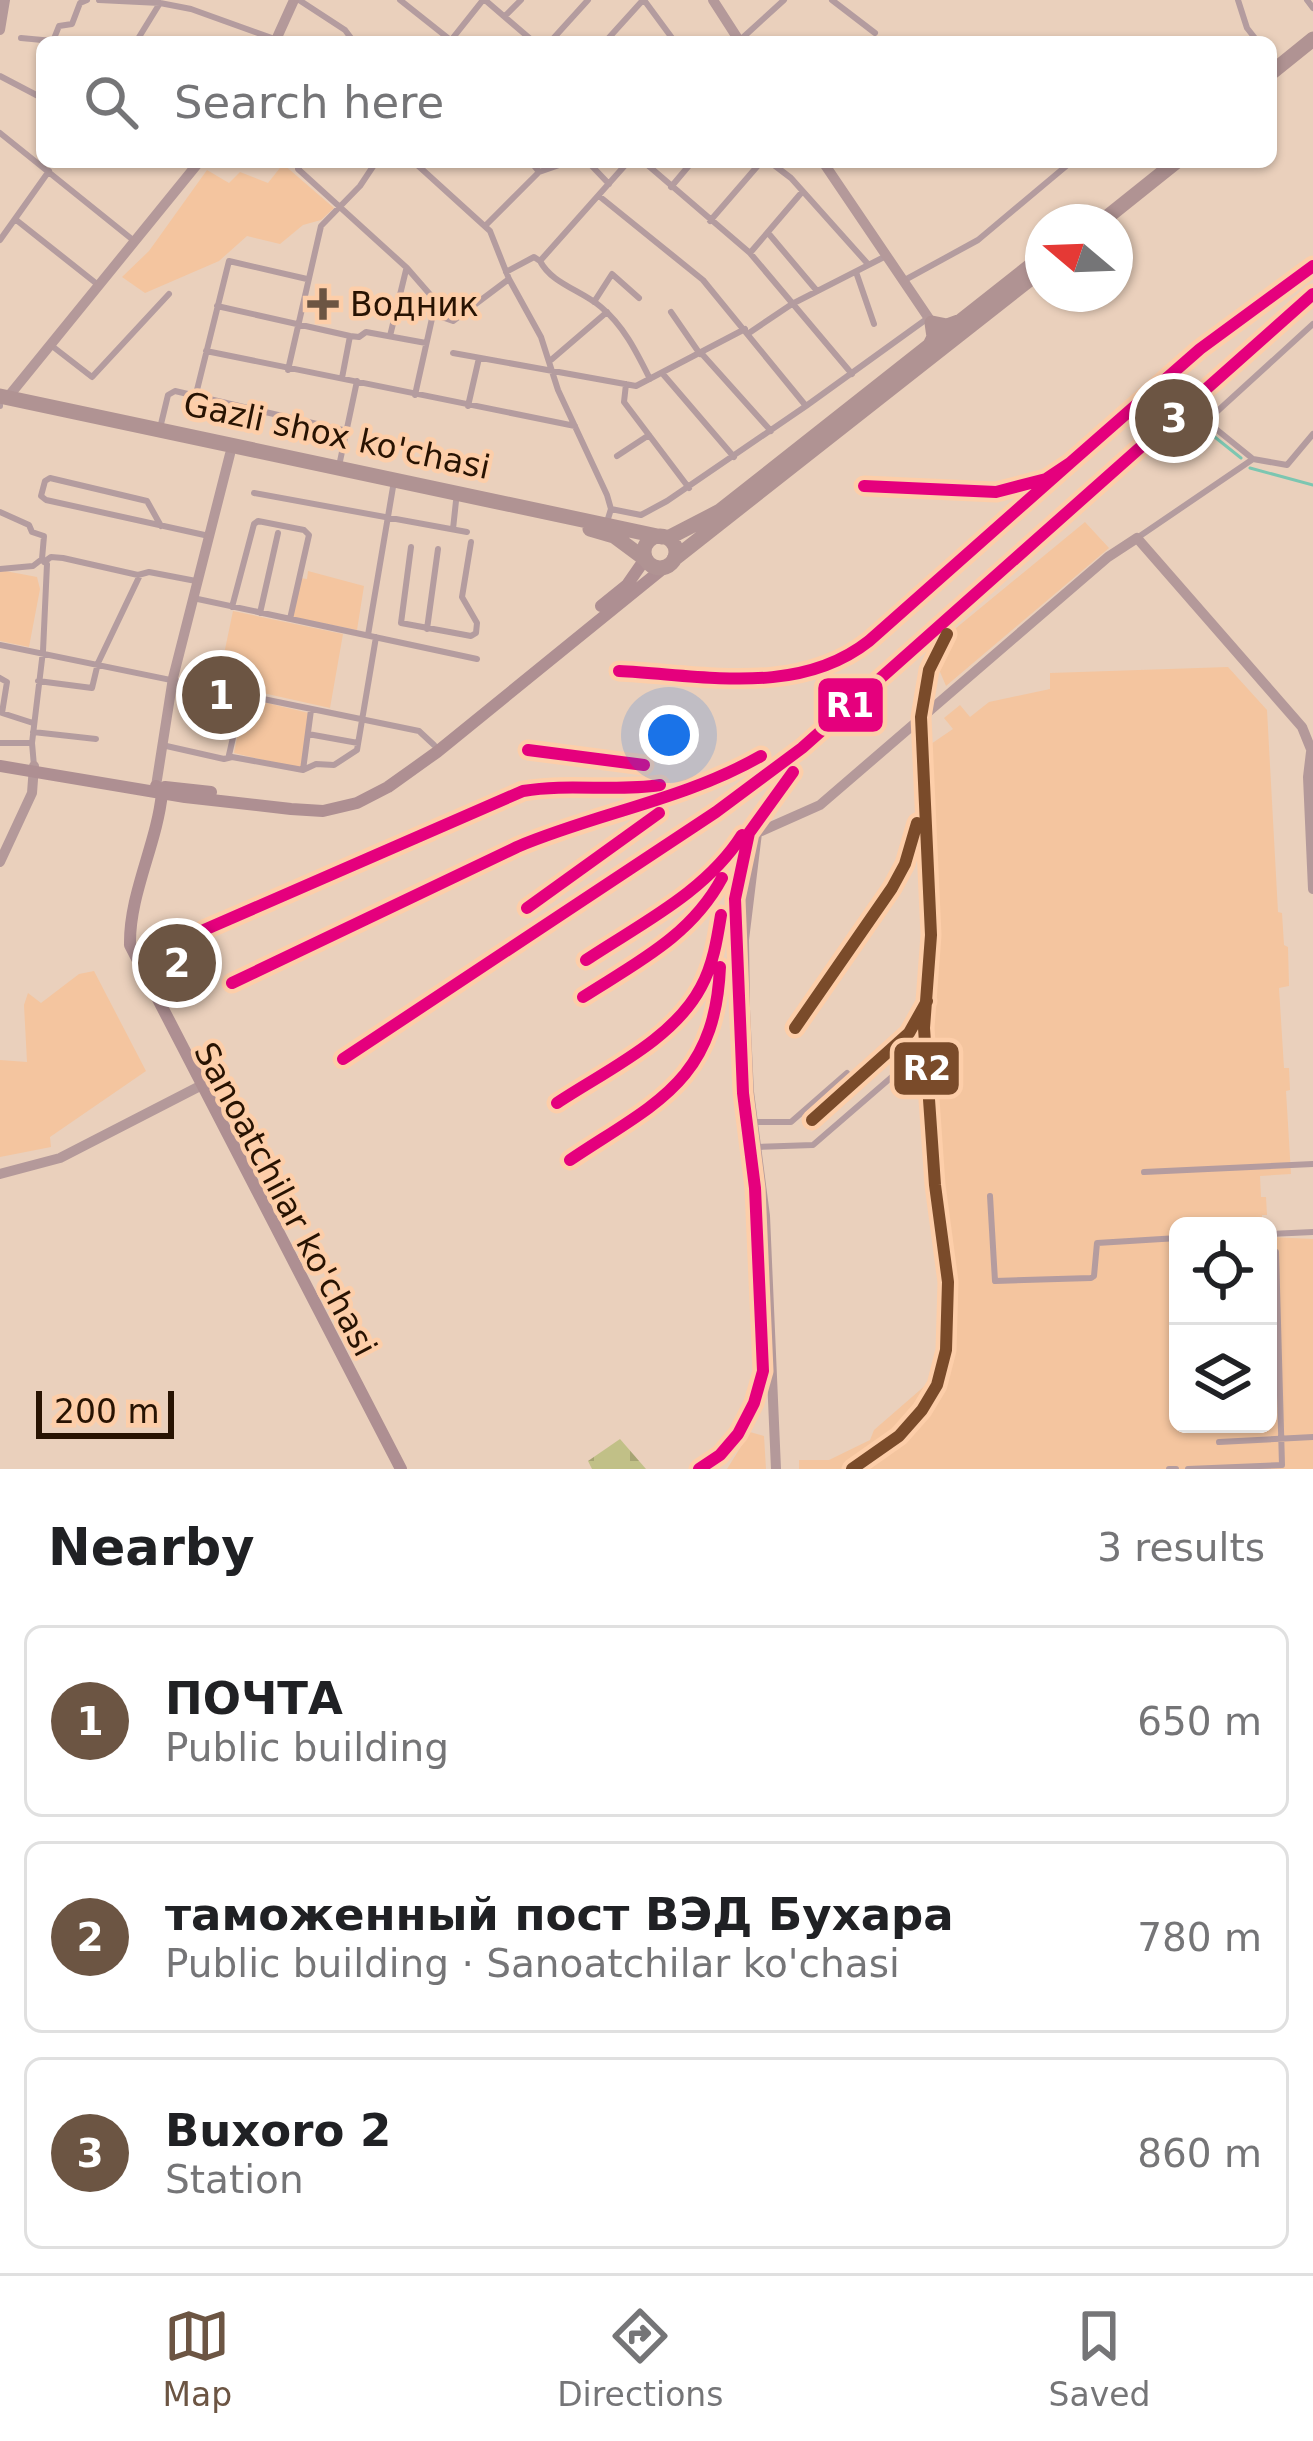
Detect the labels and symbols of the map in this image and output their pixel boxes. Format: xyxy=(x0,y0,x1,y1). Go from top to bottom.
north arrow xyxy=(1025,204,1133,312)
place label: Водник xyxy=(350,285,479,324)
marker: Водник xyxy=(307,288,339,320)
pin: 3 xyxy=(1135,373,1213,463)
street label: Gazli shox ko'chasi xyxy=(180,384,494,487)
pin: 1 xyxy=(182,650,260,740)
line badge: R1 xyxy=(816,676,885,734)
text: R1 xyxy=(826,686,874,725)
your location xyxy=(639,705,699,765)
pin: 2 xyxy=(138,918,216,1008)
street label: Sanoatchilar ko'chasi xyxy=(186,1036,385,1363)
line badge: R2 xyxy=(892,1040,961,1097)
text: R2 xyxy=(903,1049,951,1088)
scale bar xyxy=(36,1385,174,1438)

